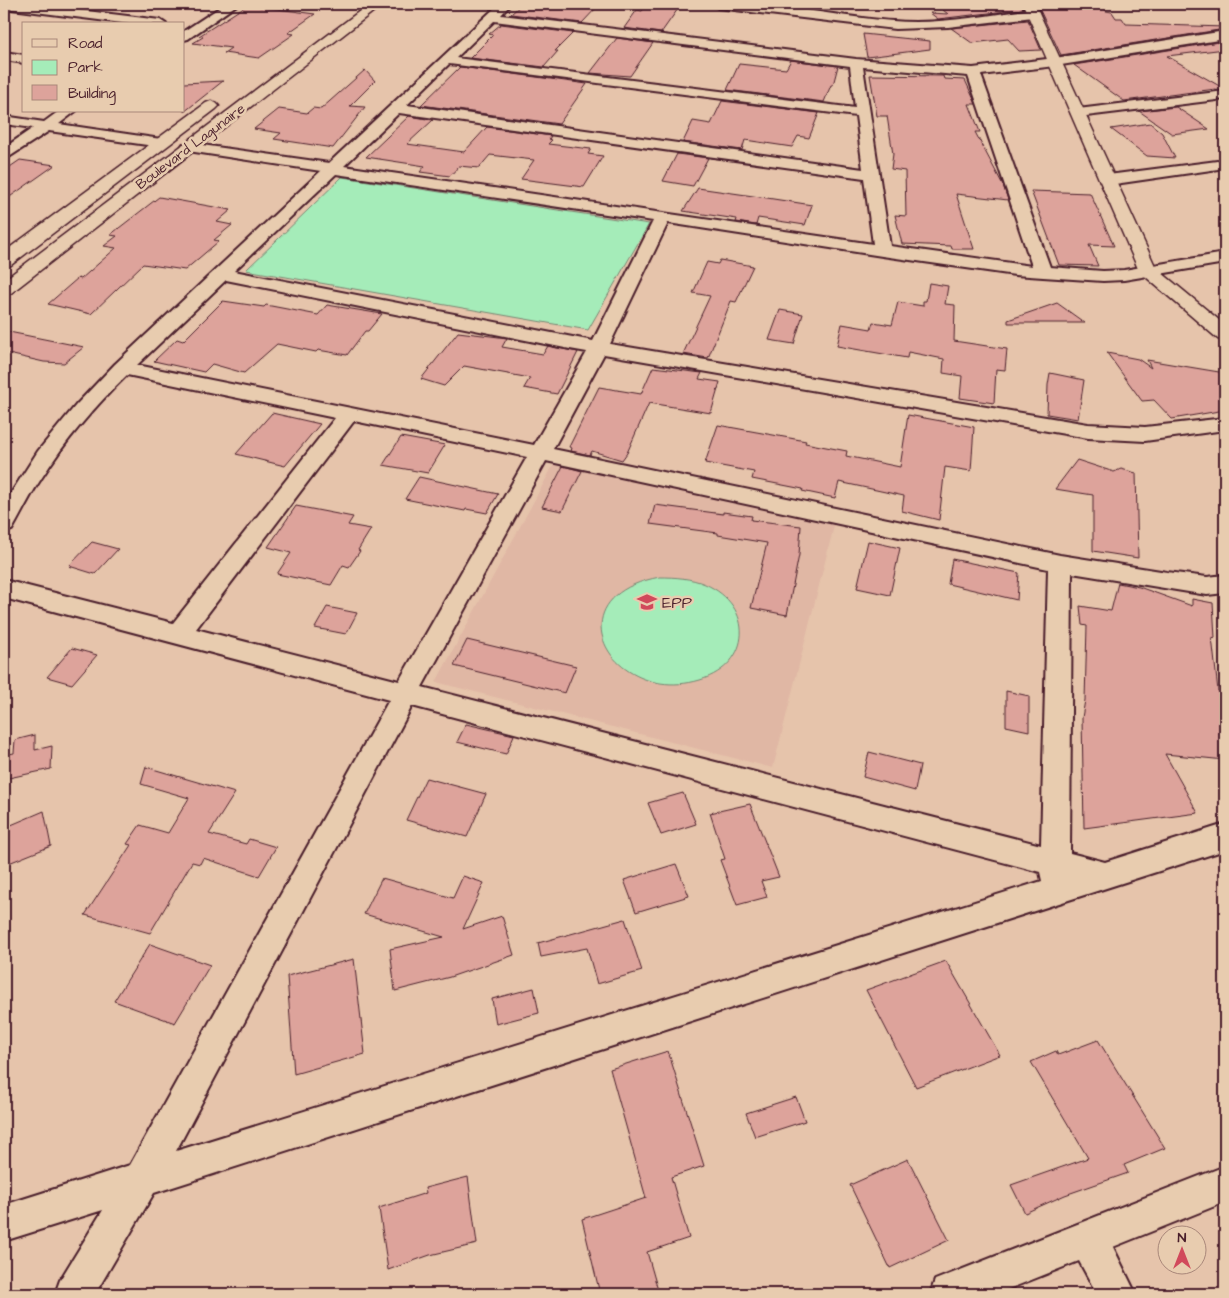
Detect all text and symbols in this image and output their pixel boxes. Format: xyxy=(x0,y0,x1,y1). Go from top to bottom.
legend xyxy=(22,22,185,112)
text: Road xyxy=(68,33,103,54)
text: Park xyxy=(68,57,103,78)
text: Building xyxy=(68,83,116,105)
street label: Boulevard Lagunaire xyxy=(132,99,250,195)
school or university icon: EPP xyxy=(636,591,658,613)
place label: EPP xyxy=(662,592,692,614)
north arrow xyxy=(1156,1226,1206,1276)
text: N xyxy=(1178,1228,1187,1248)

